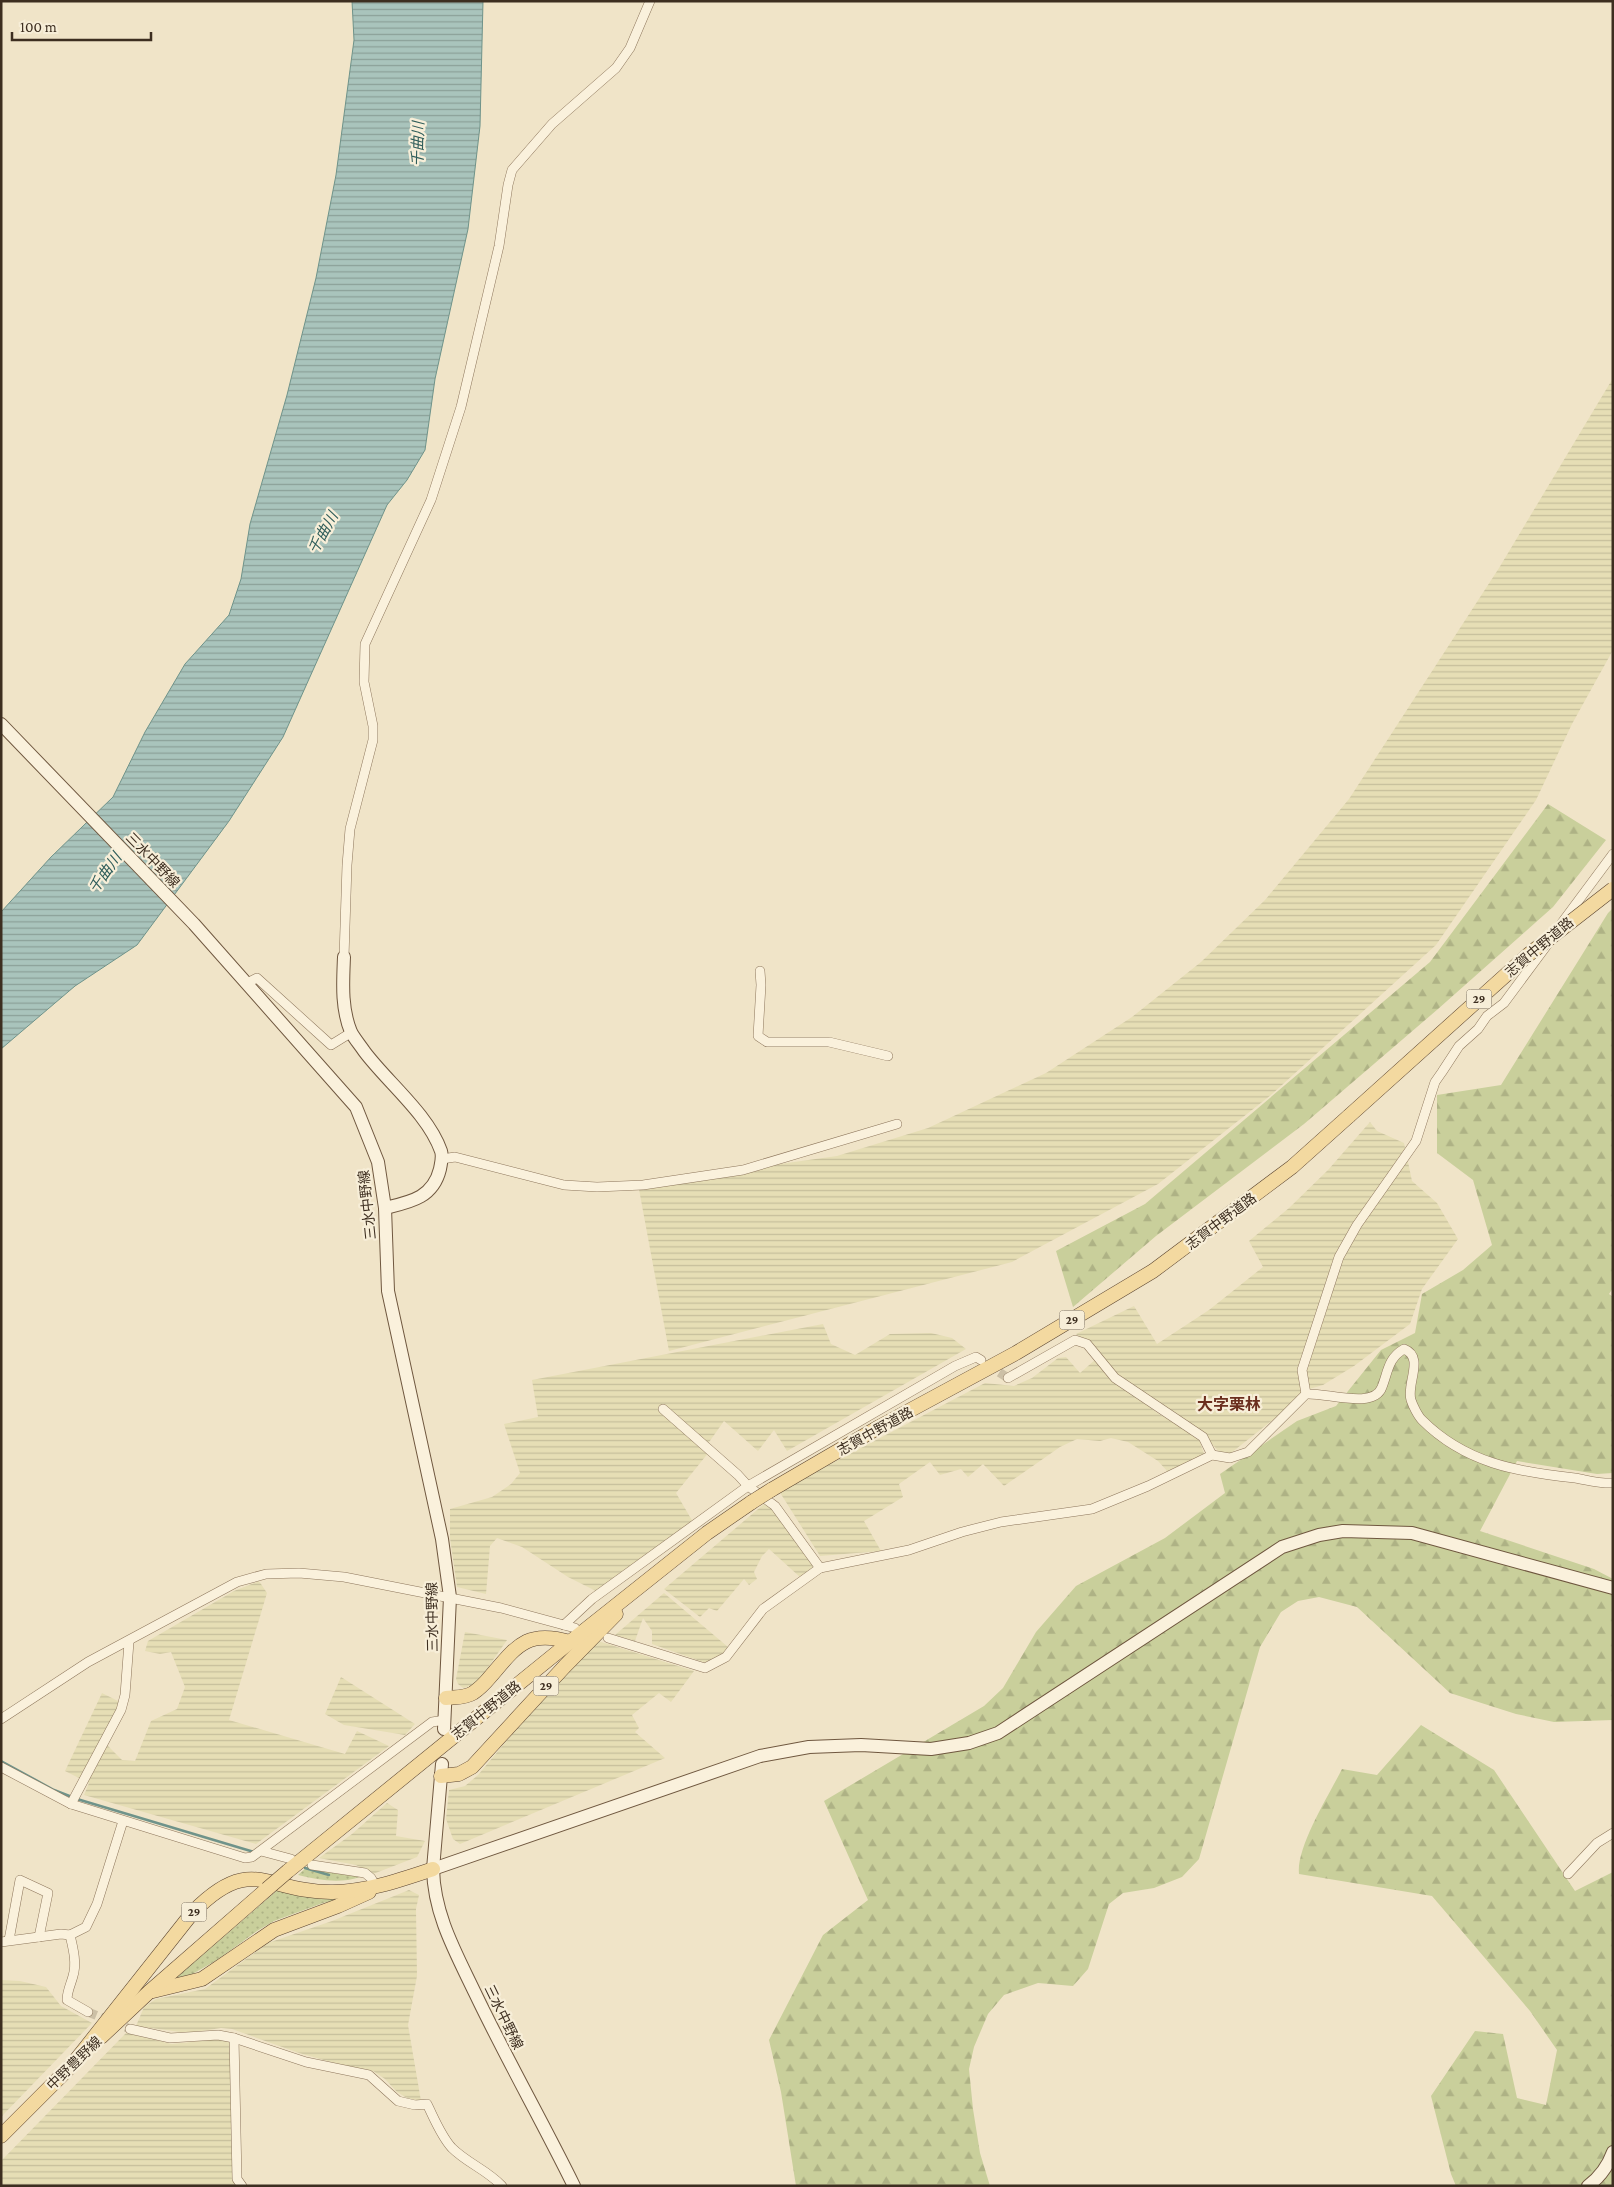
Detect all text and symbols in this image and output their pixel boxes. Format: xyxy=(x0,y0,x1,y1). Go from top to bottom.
scale bar xyxy=(12,10,151,42)
text: 100 m xyxy=(20,19,57,35)
water label: 千曲川 xyxy=(410,119,426,167)
water label: 千曲川 xyxy=(305,508,342,557)
street label: 三水中野線 xyxy=(123,829,183,891)
water label: 千曲川 xyxy=(86,848,126,896)
street label: 志賀中野道路 xyxy=(1502,914,1576,980)
road number: 29 xyxy=(1466,990,1492,1009)
street label: 三水中野線 xyxy=(355,1169,379,1241)
street label: 志賀中野道路 xyxy=(1183,1189,1259,1253)
road number: 29 xyxy=(1060,1310,1084,1330)
district label: 大字栗林 xyxy=(1197,1396,1261,1413)
street label: 志賀中野道路 xyxy=(834,1404,916,1458)
street label: 三水中野線 xyxy=(423,1582,441,1652)
road number: 29 xyxy=(534,1676,558,1695)
street label: 志賀中野道路 xyxy=(448,1677,524,1743)
road number: 29 xyxy=(182,1902,206,1921)
street label: 三水中野線 xyxy=(481,1982,527,2052)
street label: 中野豊野線 xyxy=(43,2033,105,2093)

